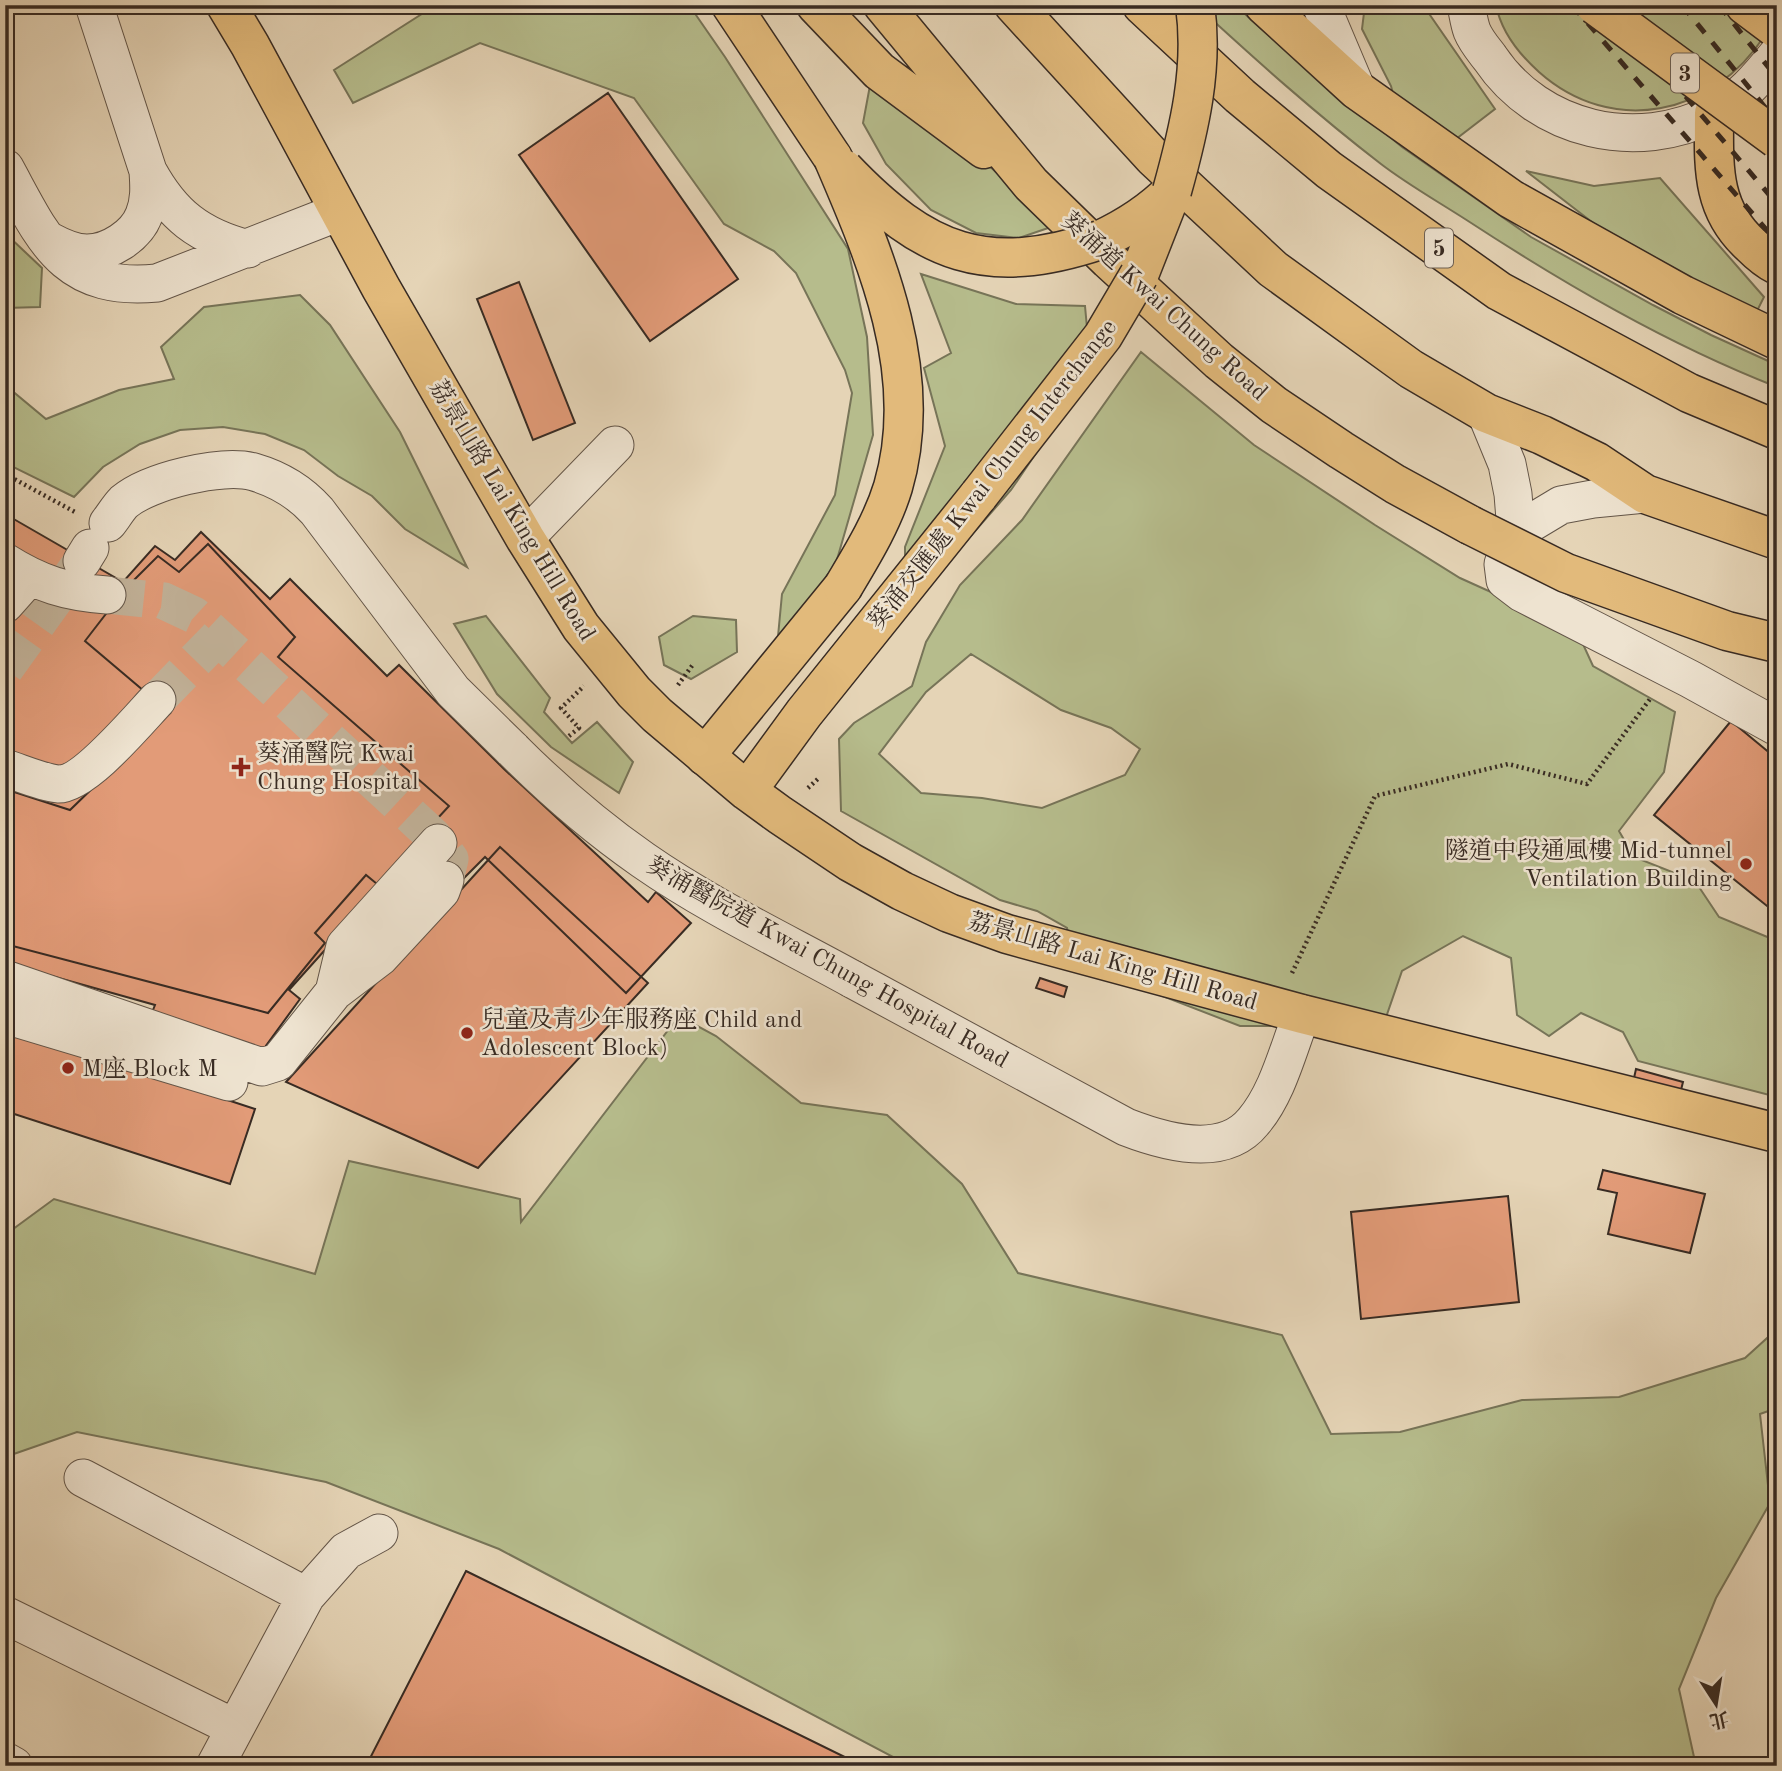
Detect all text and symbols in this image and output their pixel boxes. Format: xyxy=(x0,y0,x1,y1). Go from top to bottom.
road number: 3 xyxy=(1671,54,1699,92)
street label: 葵涌道 Kwai Chung Road xyxy=(1056,207,1273,406)
road number: 5 xyxy=(1425,229,1453,268)
street label: 葵涌交匯處 Kwai Chung Interchange xyxy=(863,314,1122,635)
street label: 荔景山路 Lai King Hill Road xyxy=(424,375,601,646)
place label: 葵涌醫院 Kwai Chung Hospital xyxy=(257,740,418,795)
marker: 葵涌醫院 Kwai Chung Hospital xyxy=(231,757,251,777)
place label: 隧道中段通風樓 Mid-tunnel Ventilation Building xyxy=(1445,837,1732,892)
street label: 葵涌醫院道 Kwai Chung Hospital Road xyxy=(642,851,1013,1073)
marker: 隧道中段通風樓 Mid-tunnel Ventilation Building xyxy=(1738,856,1754,872)
street label: 荔景山路 Lai King Hill Road xyxy=(965,907,1261,1016)
place label: 兒童及青少年服務座 Child and Adolescent Block) xyxy=(481,1006,802,1061)
marker: 兒童及青少年服務座 Child and Adolescent Block) xyxy=(459,1025,475,1041)
place label: M座 Block M xyxy=(82,1055,218,1082)
marker: M座 Block M xyxy=(60,1060,76,1076)
north arrow xyxy=(1680,1670,1750,1740)
text: 北 xyxy=(1708,1707,1731,1731)

